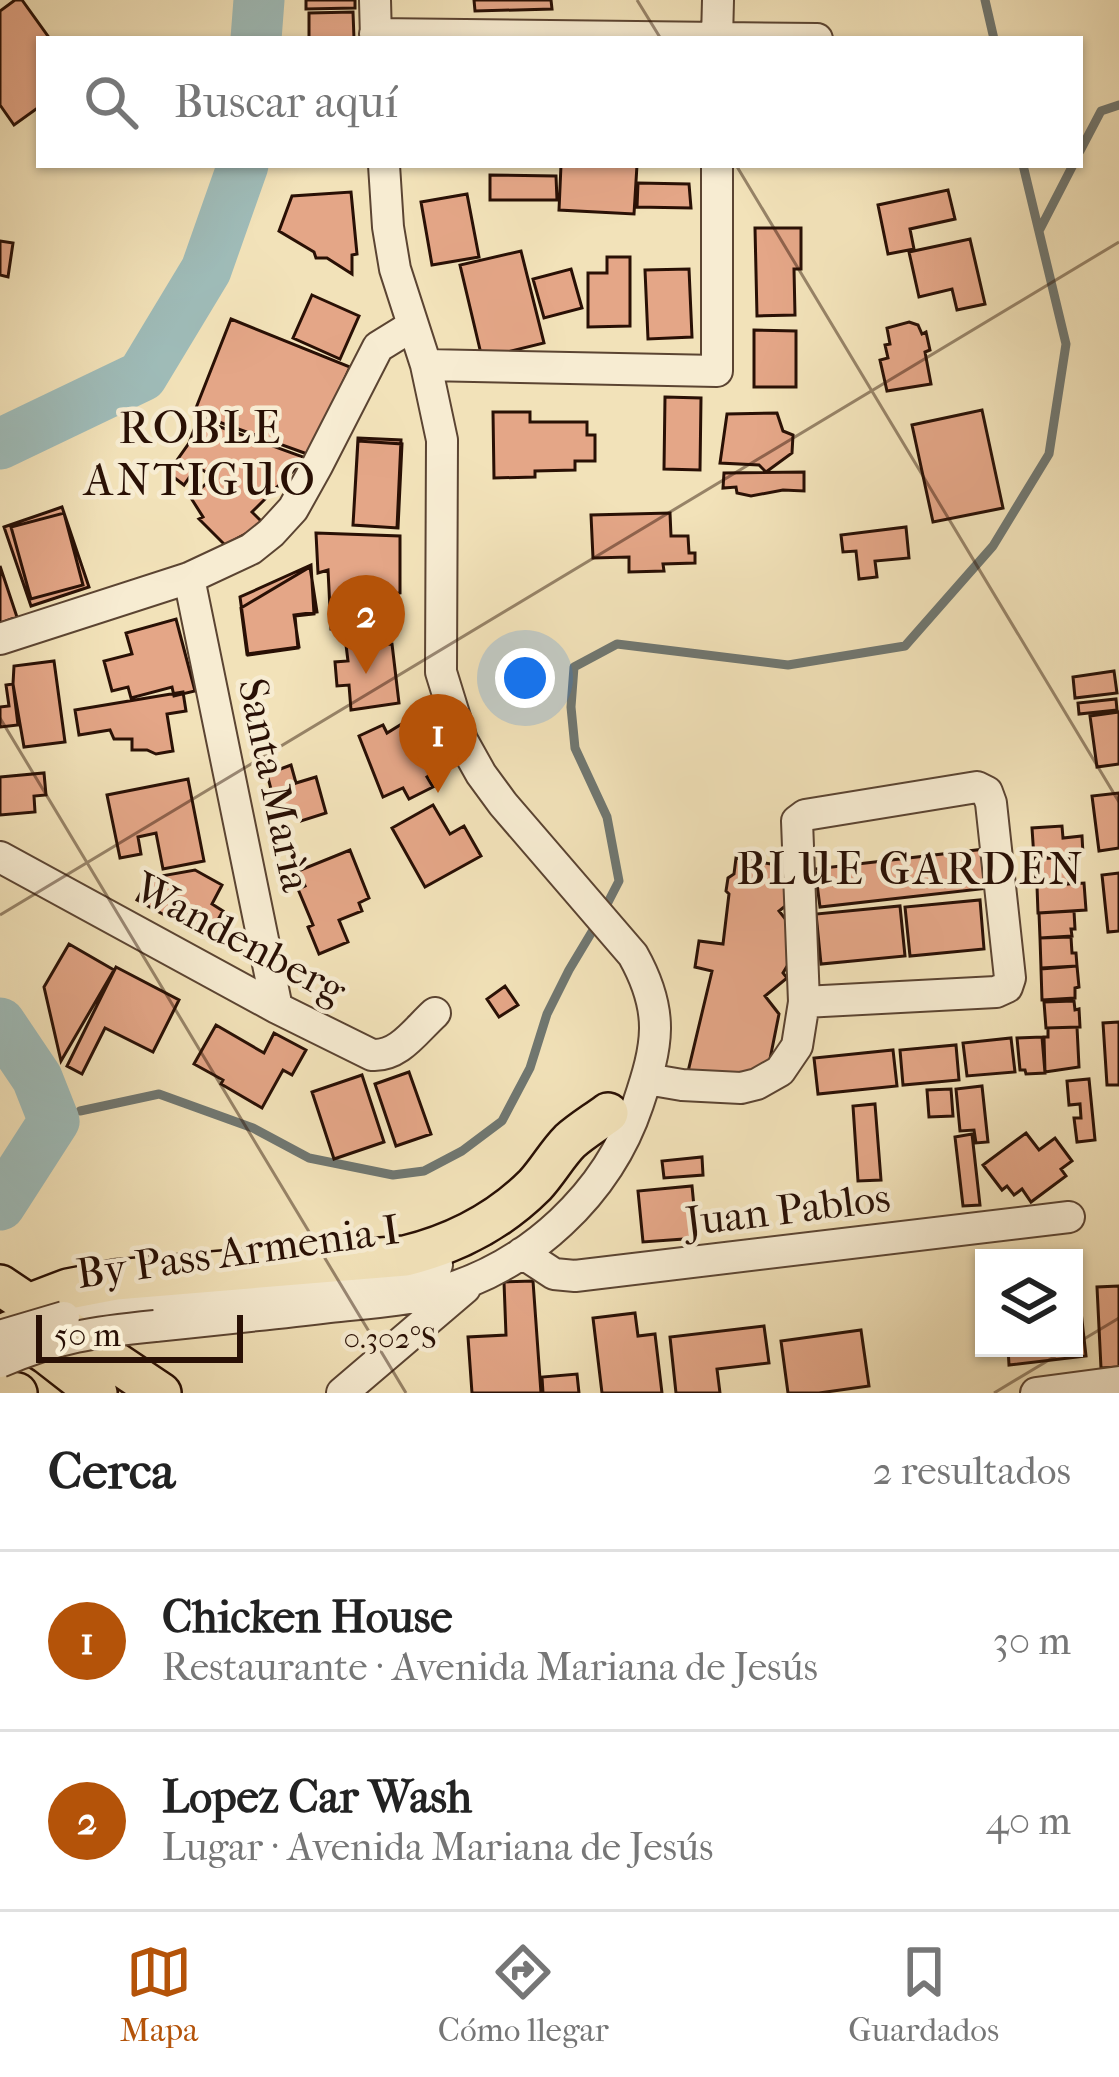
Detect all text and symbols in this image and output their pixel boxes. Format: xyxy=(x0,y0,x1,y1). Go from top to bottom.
search box xyxy=(36,36,1083,168)
icon: search xyxy=(78,69,144,135)
text: Buscar aquí xyxy=(174,76,398,129)
district label: ROBLE ANTIGUO xyxy=(82,402,318,507)
pin: 2 xyxy=(327,575,405,674)
your location xyxy=(495,648,555,708)
street label: Santa Marìa xyxy=(228,674,321,896)
pin: 1 xyxy=(399,694,477,793)
district label: BLUE GARDEN xyxy=(736,843,1086,896)
street label: Wandenberg xyxy=(125,862,355,1016)
street label: Juan Pablos xyxy=(680,1173,893,1247)
street label: By Pass Armenia I xyxy=(74,1205,402,1299)
map controls xyxy=(975,1249,1083,1357)
button: layers xyxy=(975,1249,1083,1357)
scale bar xyxy=(36,1309,243,1362)
text: 50 m xyxy=(54,1316,121,1355)
text: 0.302°S xyxy=(343,1321,437,1356)
text: Cerca xyxy=(48,1441,175,1501)
text: 2 resultados xyxy=(873,1448,1071,1494)
text: Chicken House xyxy=(162,1591,453,1644)
text: 1 xyxy=(80,1618,94,1664)
text: 30 m xyxy=(993,1618,1071,1664)
text: Restaurante · Avenida Mariana de Jesús xyxy=(162,1644,818,1690)
text: Lopez Car Wash xyxy=(162,1771,472,1824)
text: 2 xyxy=(77,1798,97,1844)
text: 40 m xyxy=(986,1798,1071,1844)
text: Lugar · Avenida Mariana de Jesús xyxy=(162,1824,713,1870)
tab: Mapa xyxy=(120,1939,198,2050)
tab: Cómo llegar xyxy=(438,1939,609,2050)
tab: Guardados xyxy=(848,1939,999,2050)

